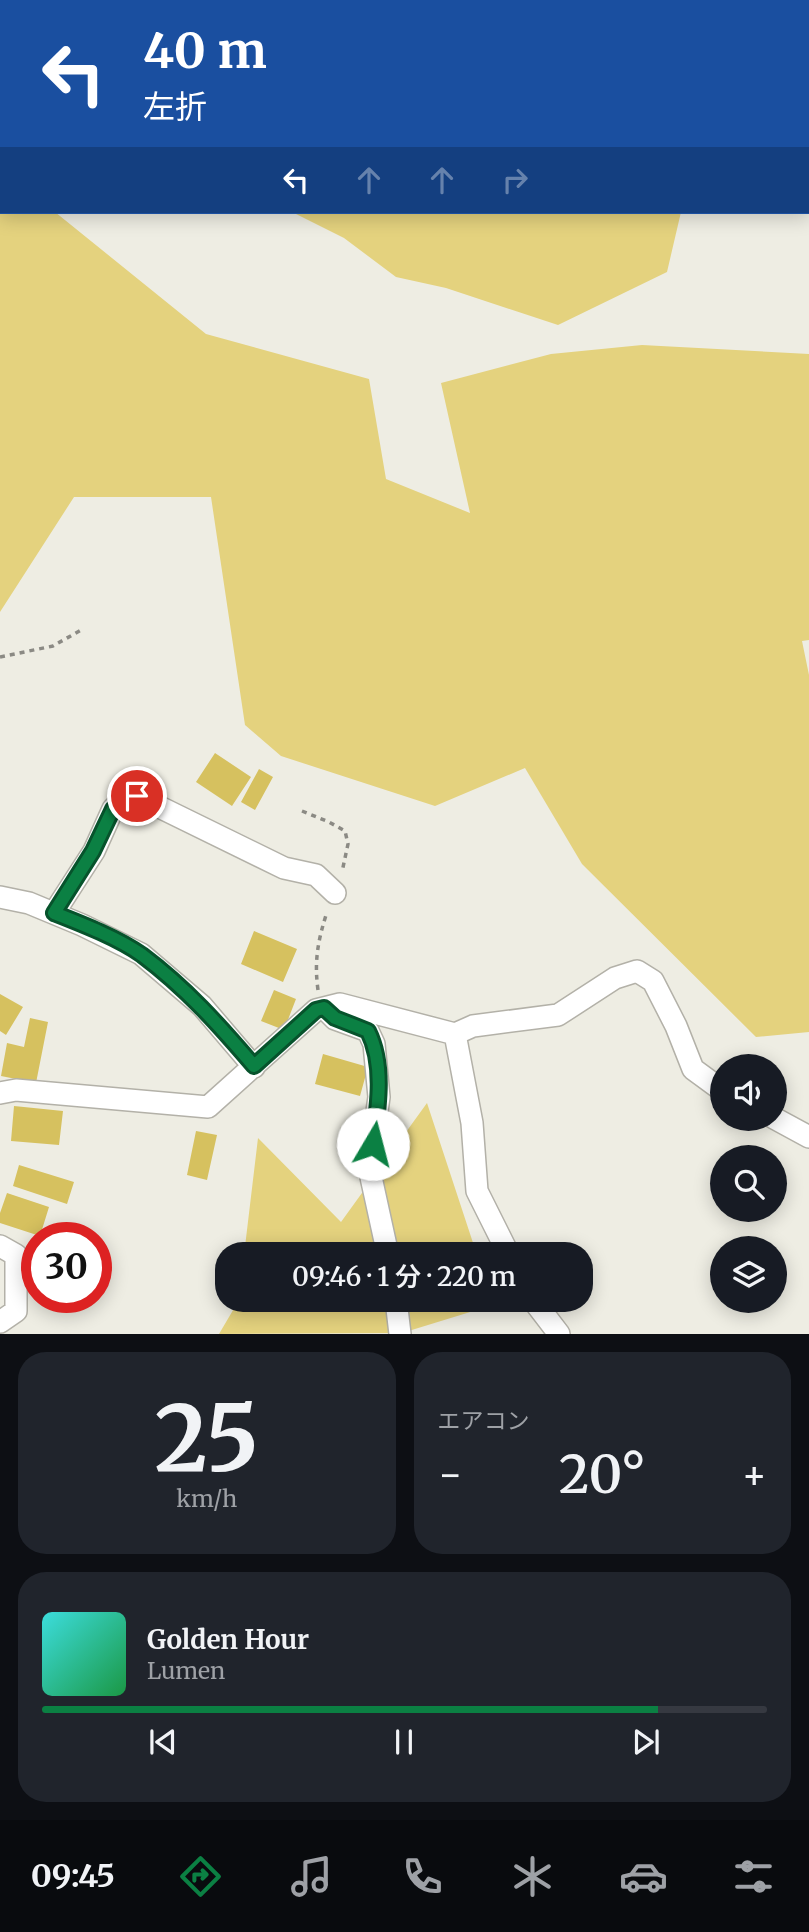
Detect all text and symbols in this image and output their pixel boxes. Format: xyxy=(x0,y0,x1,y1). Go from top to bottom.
text: 40 m xyxy=(143,20,267,81)
icon: left xyxy=(28,28,119,119)
text: 左折 xyxy=(143,87,207,127)
icon: left xyxy=(277,161,315,199)
icon: ahead xyxy=(350,161,388,199)
icon: ahead xyxy=(423,161,461,199)
icon: right xyxy=(496,161,534,199)
pin xyxy=(107,766,167,826)
icon: arrive xyxy=(118,777,156,815)
map controls xyxy=(710,1054,787,1313)
button: sound xyxy=(710,1054,787,1131)
position arrow xyxy=(336,1107,410,1181)
button: search xyxy=(710,1145,787,1222)
speed limit sign: 30 xyxy=(21,1222,112,1313)
button: layers xyxy=(710,1236,787,1313)
text: 09:46 · 1 分 · 220 m xyxy=(292,1260,516,1293)
text: 25 xyxy=(155,1381,259,1496)
text: エアコン xyxy=(438,1406,530,1435)
text: 20° xyxy=(559,1442,646,1507)
text: − xyxy=(438,1451,463,1498)
text: + xyxy=(742,1451,767,1498)
text: km/h xyxy=(176,1484,237,1513)
text: Golden Hour xyxy=(147,1623,309,1656)
text: Lumen xyxy=(147,1656,225,1685)
icon: previous xyxy=(144,1723,182,1761)
icon: pause xyxy=(385,1723,423,1761)
icon: next xyxy=(627,1723,665,1761)
icon: directions xyxy=(176,1852,225,1901)
icon: music xyxy=(287,1852,336,1901)
icon: phone xyxy=(398,1852,447,1901)
icon: climate xyxy=(508,1852,557,1901)
icon: car xyxy=(619,1852,668,1901)
icon: filters xyxy=(729,1852,778,1901)
text: 09:45 xyxy=(31,1856,115,1896)

